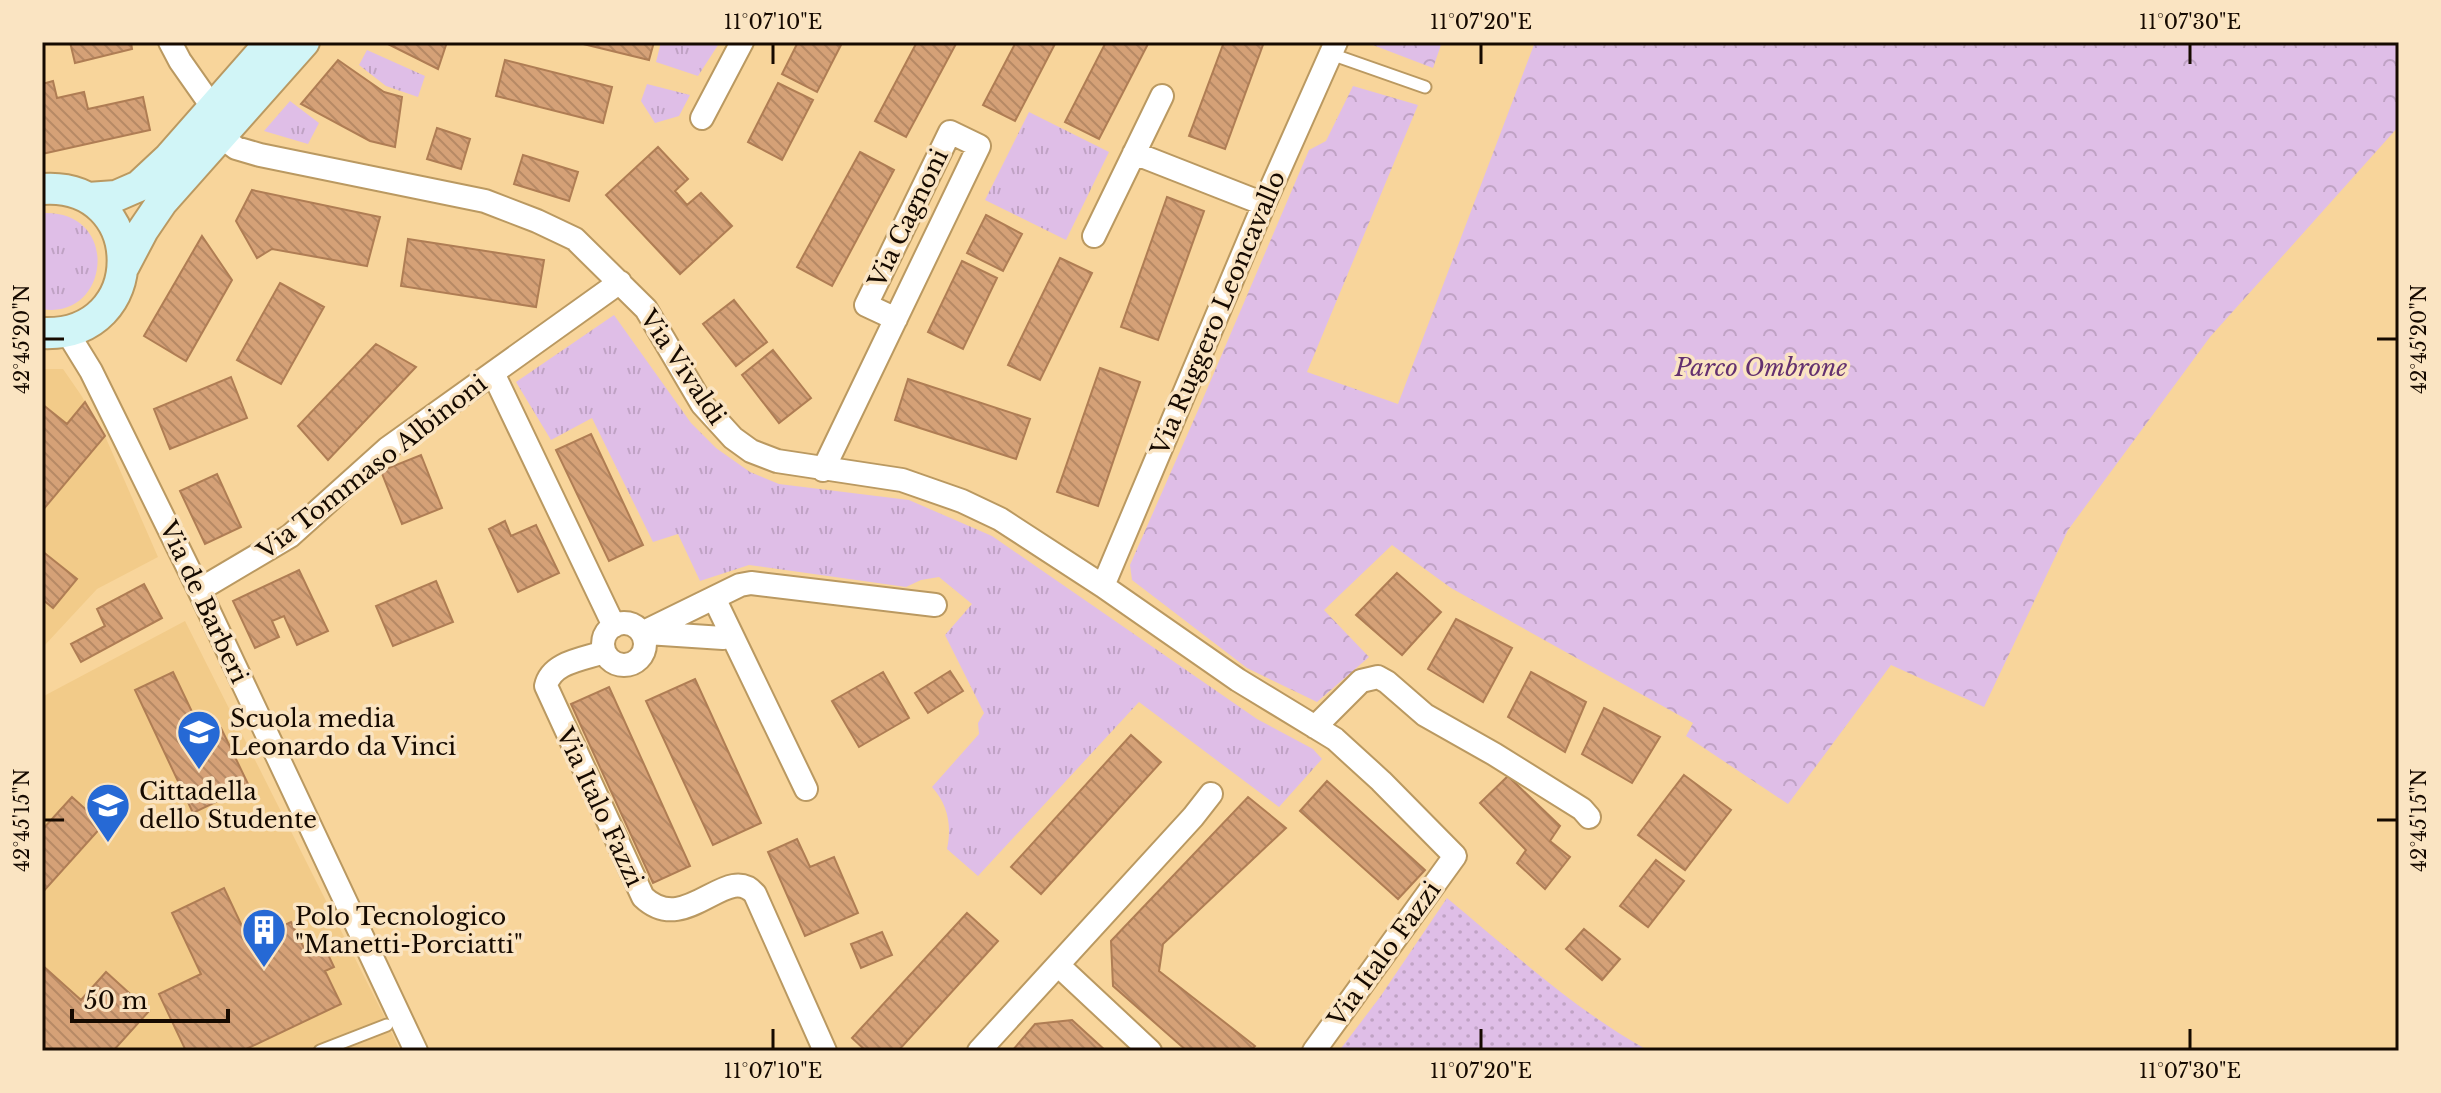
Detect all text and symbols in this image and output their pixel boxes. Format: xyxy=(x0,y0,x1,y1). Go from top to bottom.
text: 11°07'10"E xyxy=(724,10,822,34)
text: 11°07'20"E xyxy=(1430,10,1532,34)
text: 11°07'30"E xyxy=(2139,10,2241,34)
street label: Via Cagnoni xyxy=(862,144,954,293)
street label: Via Ruggero Leoncavallo xyxy=(1144,167,1291,460)
text: 42°45'20"N xyxy=(10,284,34,394)
text: 42°45'20"N xyxy=(2407,284,2431,394)
street label: Via Vivaldi xyxy=(633,303,732,430)
park label: Parco Ombrone xyxy=(1674,353,1847,382)
street label: Via Tommaso Albinoni xyxy=(251,369,492,566)
street label: Via de Barberi xyxy=(153,515,254,688)
place label: Scuola media Leonardo da Vinci xyxy=(230,704,456,761)
school or university icon: Scuola media Leonardo da Vinci xyxy=(175,708,223,771)
street label: Via Italo Fazzi xyxy=(550,722,650,891)
text: 42°45'15"N xyxy=(10,768,34,872)
text: 42°45'15"N xyxy=(2407,768,2431,872)
place label: Cittadella dello Studente xyxy=(139,777,317,834)
school or university icon: Cittadella dello Studente xyxy=(84,781,132,844)
street label: Via Italo Fazzi xyxy=(1321,876,1446,1033)
place label: Polo Tecnologico "Manetti-Porciatti" xyxy=(295,902,523,959)
building icon: Polo Tecnologico "Manetti-Porciatti" xyxy=(240,906,288,969)
scale bar xyxy=(72,973,228,1023)
text: 50 m xyxy=(84,986,148,1015)
text: 11°07'10"E xyxy=(724,1059,822,1083)
text: 11°07'20"E xyxy=(1430,1059,1532,1083)
text: 11°07'30"E xyxy=(2139,1059,2241,1083)

